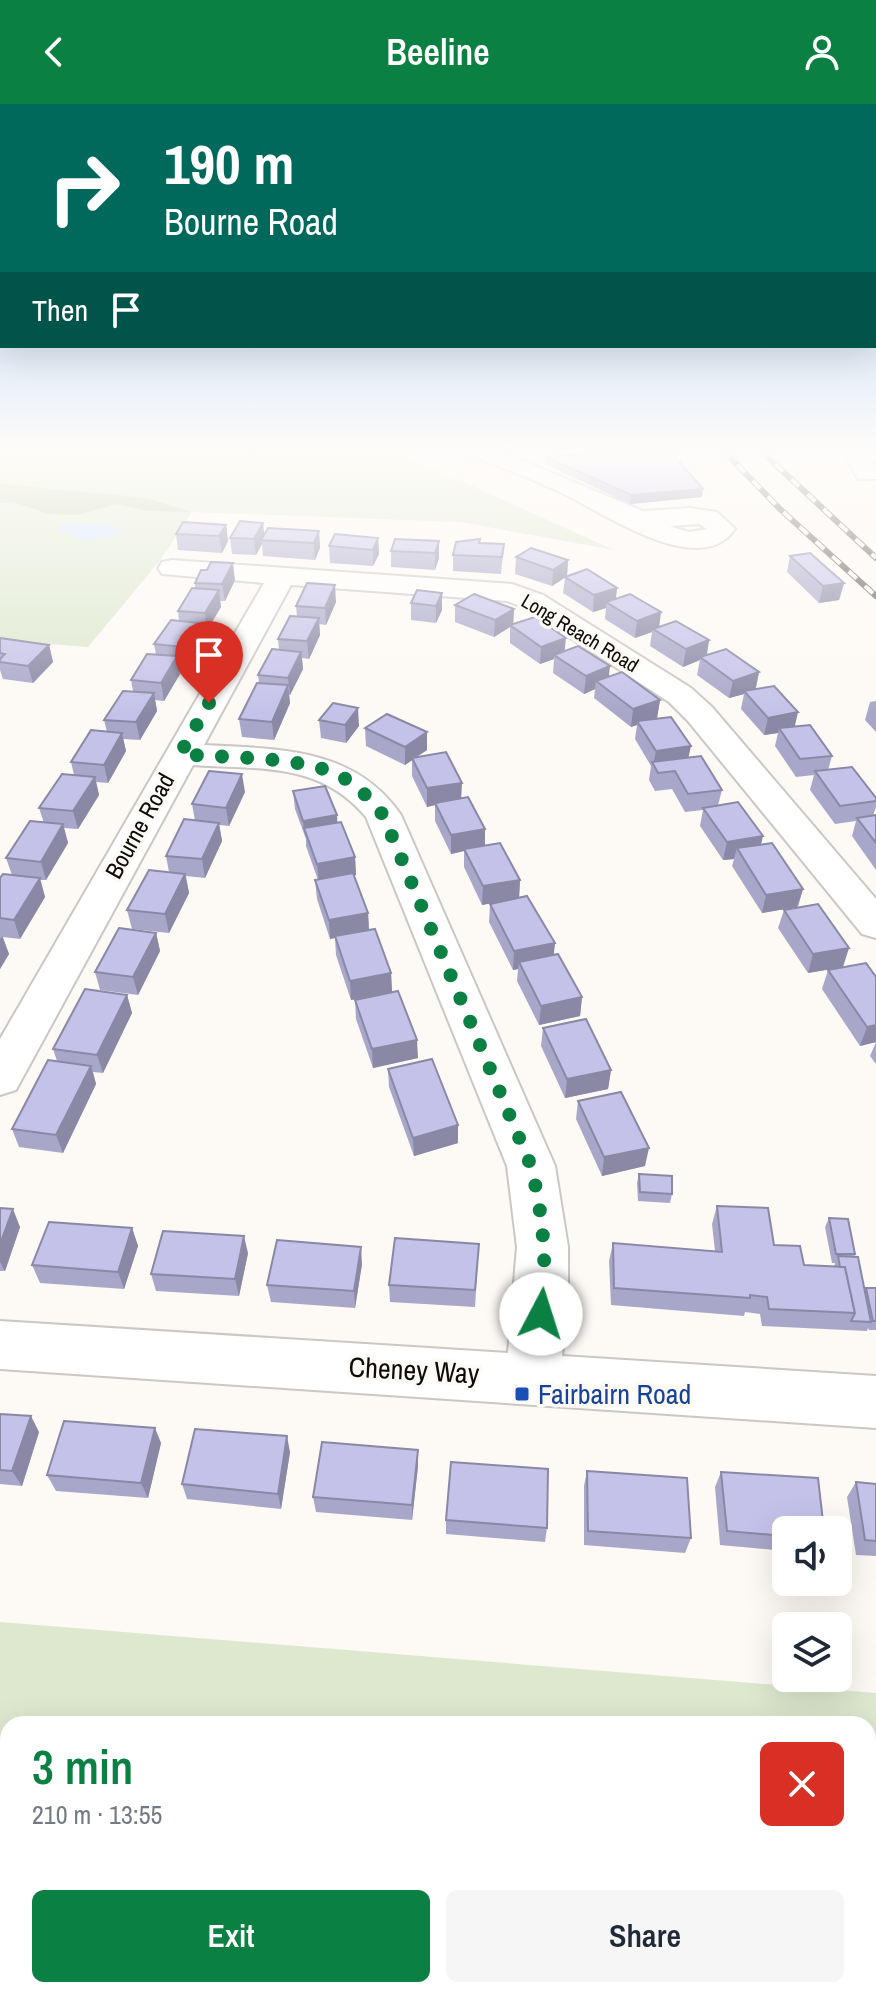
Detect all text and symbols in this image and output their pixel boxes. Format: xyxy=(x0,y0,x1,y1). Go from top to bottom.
text: Beeline xyxy=(386,28,490,76)
icon: back xyxy=(32,30,76,74)
icon: person xyxy=(800,30,844,74)
text: 190 m xyxy=(164,126,294,201)
icon: right xyxy=(32,136,136,240)
text: Bourne Road xyxy=(164,198,338,246)
icon: arrive xyxy=(104,288,148,332)
text: Then xyxy=(32,290,88,330)
street label: Long Reach Road xyxy=(517,587,644,678)
pin xyxy=(175,621,243,703)
icon: arrive xyxy=(187,633,231,677)
street label: Bourne Road xyxy=(97,767,181,884)
position arrow xyxy=(499,1272,583,1356)
street label: Cheney Way xyxy=(348,1348,481,1392)
place label: Fairbairn Road xyxy=(538,1375,691,1413)
marker: Fairbairn Road xyxy=(513,1385,531,1403)
map controls xyxy=(772,1516,852,1692)
button: sound xyxy=(772,1516,852,1596)
button: layers xyxy=(772,1612,852,1692)
text: 3 min xyxy=(32,1734,133,1799)
button: close xyxy=(760,1742,844,1826)
text: 210 m · 13:55 xyxy=(32,1797,162,1832)
button: Exit xyxy=(32,1890,430,1982)
button: Share xyxy=(446,1890,844,1982)

